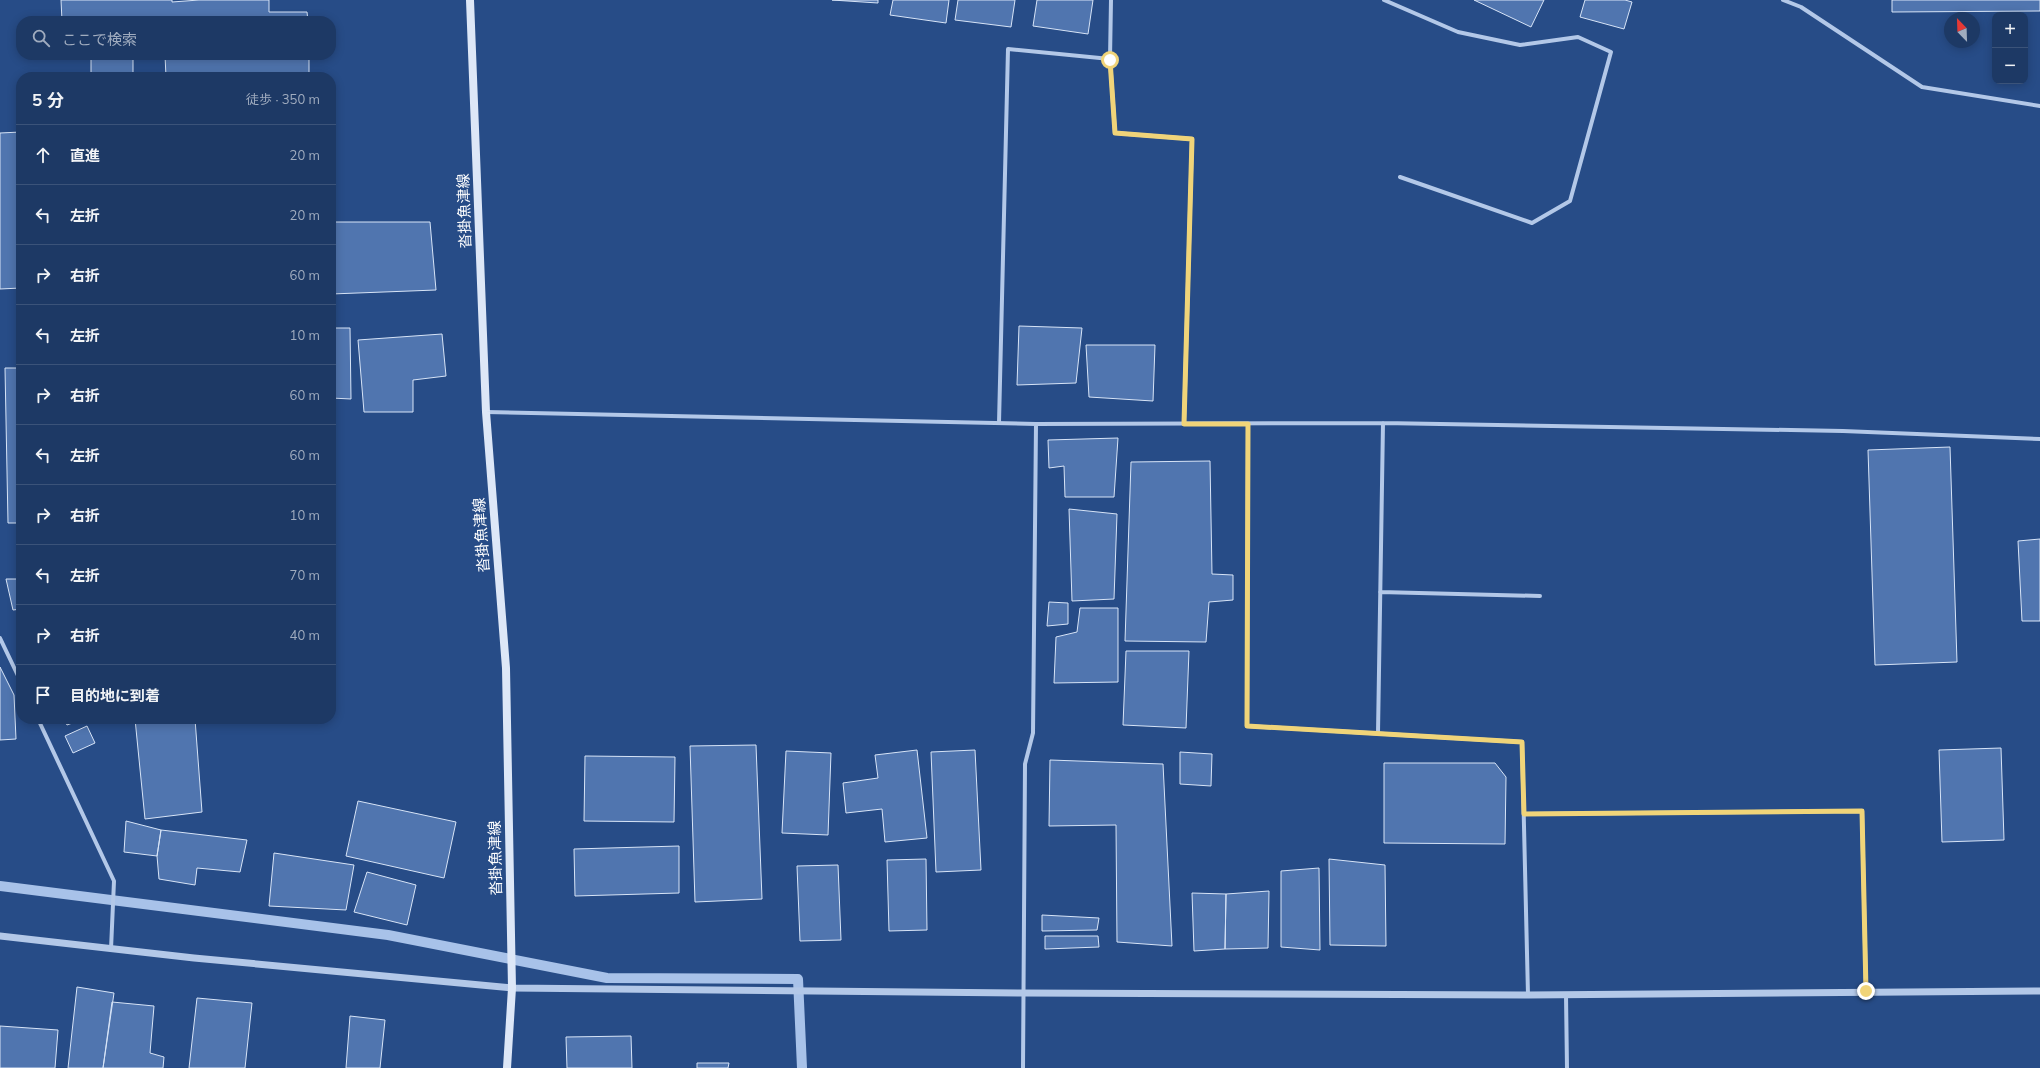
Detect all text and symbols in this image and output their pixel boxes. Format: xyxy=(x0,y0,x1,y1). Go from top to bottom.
north arrow xyxy=(1944,12,1980,48)
map controls xyxy=(1992,12,2028,84)
button: + xyxy=(1992,12,2028,48)
search box xyxy=(16,16,336,60)
icon: search xyxy=(30,27,52,49)
text: ここで検索 xyxy=(62,30,137,49)
button: − xyxy=(1992,48,2028,84)
route start xyxy=(1101,51,1119,69)
text: 5 分 xyxy=(32,89,64,110)
text: 徒歩 · 350 m xyxy=(246,91,320,107)
icon: ahead xyxy=(32,144,54,166)
text: 直進 xyxy=(70,146,100,165)
text: 20 m xyxy=(290,147,320,163)
street label: 沓掛魚津線 xyxy=(453,173,475,249)
icon: left xyxy=(32,204,54,226)
text: 左折 xyxy=(70,206,100,225)
text: 20 m xyxy=(290,207,320,223)
icon: right xyxy=(32,264,54,286)
text: 右折 xyxy=(70,266,100,285)
text: 60 m xyxy=(290,267,320,283)
icon: left xyxy=(32,324,54,346)
text: 左折 xyxy=(70,326,100,345)
text: 10 m xyxy=(290,327,320,343)
icon: right xyxy=(32,384,54,406)
text: 右折 xyxy=(70,386,100,405)
text: 60 m xyxy=(290,387,320,403)
icon: left xyxy=(32,444,54,466)
text: 左折 xyxy=(70,446,100,465)
text: 60 m xyxy=(290,447,320,463)
street label: 沓掛魚津線 xyxy=(469,497,493,573)
icon: right xyxy=(32,504,54,526)
text: 右折 xyxy=(70,506,100,525)
text: 10 m xyxy=(290,507,320,523)
icon: left xyxy=(32,564,54,586)
text: 左折 xyxy=(70,566,100,585)
text: 70 m xyxy=(290,567,320,583)
icon: right xyxy=(32,624,54,646)
text: 右折 xyxy=(70,626,100,645)
text: 40 m xyxy=(290,627,320,643)
icon: arrive xyxy=(32,684,54,706)
text: 目的地に到着 xyxy=(70,686,160,705)
street label: 沓掛魚津線 xyxy=(485,820,505,896)
route end xyxy=(1857,982,1875,1000)

